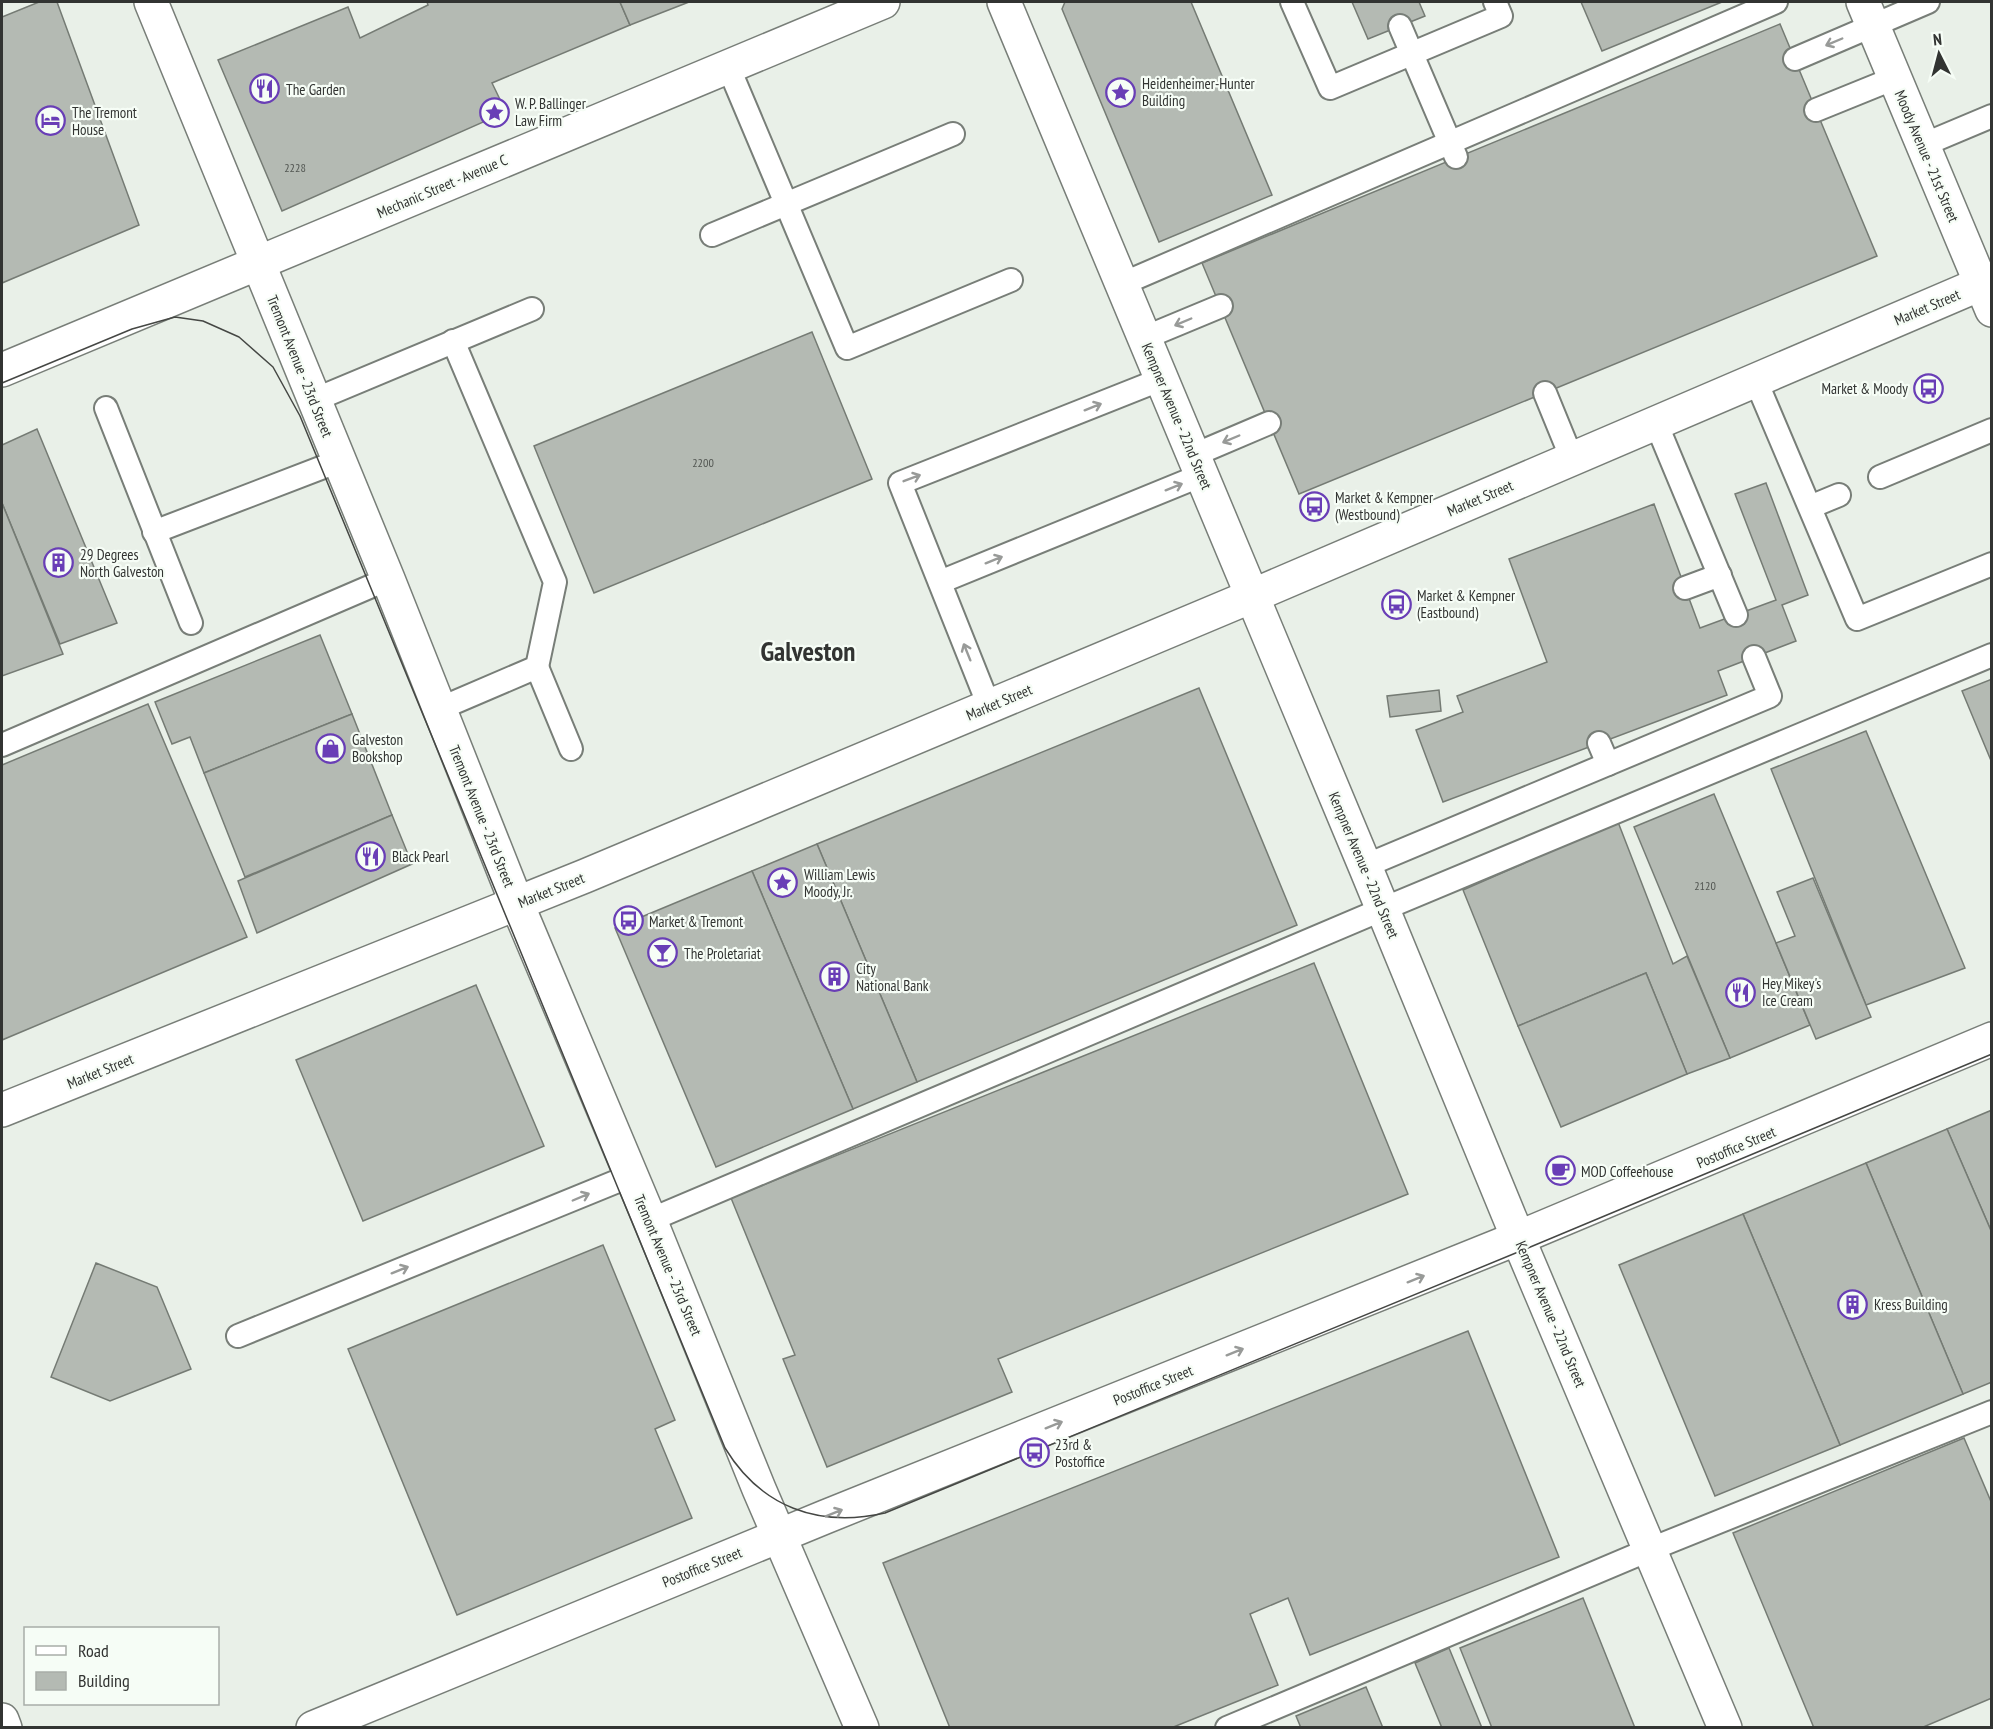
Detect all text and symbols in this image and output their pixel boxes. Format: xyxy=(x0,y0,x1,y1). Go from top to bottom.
north arrow xyxy=(1909,24,1969,84)
text: N xyxy=(1932,29,1943,49)
one-way arrow xyxy=(1825,37,1844,48)
restaurant icon: The Garden xyxy=(249,73,281,105)
place label: Heidenheimer-Hunter Building xyxy=(1142,74,1256,110)
place icon: Heidenheimer-Hunter Building xyxy=(1105,76,1137,108)
place label: The Garden xyxy=(286,80,345,99)
street label: Moody Avenue - 21st Street xyxy=(1891,87,1963,225)
place label: W. P. Ballinger Law Firm xyxy=(515,94,587,130)
place icon: W. P. Ballinger Law Firm xyxy=(478,96,510,128)
place label: The Tremont House xyxy=(72,103,137,139)
hotel icon: The Tremont House xyxy=(35,105,67,137)
street label: Mechanic Street - Avenue C xyxy=(374,150,510,222)
house number: 2228 xyxy=(284,160,306,175)
street label: Market Street xyxy=(1891,285,1963,329)
street label: Tremont Avenue - 23rd Street xyxy=(263,292,337,440)
one-way arrow xyxy=(1174,317,1192,328)
street label: Kempner Avenue - 22nd Street xyxy=(1138,340,1216,492)
bus stop icon: Market & Moody xyxy=(1913,372,1945,404)
place label: Market & Moody xyxy=(1821,379,1908,398)
one-way arrow xyxy=(1083,401,1102,412)
one-way arrow xyxy=(1223,434,1241,445)
house number: 2200 xyxy=(692,455,714,470)
one-way arrow xyxy=(902,472,920,483)
street label: Market Street xyxy=(1444,476,1516,520)
one-way arrow xyxy=(1165,481,1183,492)
place label: Market & Kempner (Westbound) xyxy=(1335,488,1434,524)
bus stop icon: Market & Kempner (Westbound) xyxy=(1298,490,1330,522)
place label: 29 Degrees North Galveston xyxy=(80,545,164,581)
building icon: 29 Degrees North Galveston xyxy=(43,547,75,579)
one-way arrow xyxy=(984,554,1002,565)
place label: Market & Kempner (Eastbound) xyxy=(1417,586,1516,622)
bus stop icon: Market & Kempner (Eastbound) xyxy=(1380,588,1412,620)
district label: Galveston xyxy=(761,634,855,668)
one-way arrow xyxy=(961,643,972,662)
street label: Market Street xyxy=(963,680,1035,724)
place label: Galveston Bookshop xyxy=(352,730,403,766)
shop icon: Galveston Bookshop xyxy=(315,732,347,764)
street label: Tremont Avenue - 23rd Street xyxy=(445,742,519,890)
street label: Kempner Avenue - 22nd Street xyxy=(1325,789,1403,941)
restaurant icon: Black Pearl xyxy=(355,840,387,872)
place label: Black Pearl xyxy=(392,847,449,866)
place label: William Lewis Moody, Jr. xyxy=(804,865,875,901)
place icon: William Lewis Moody, Jr. xyxy=(767,867,799,899)
street label: Market Street xyxy=(515,868,587,912)
house number: 2120 xyxy=(1694,878,1716,893)
bus stop icon: Market & Tremont xyxy=(612,905,644,937)
place label: Market & Tremont xyxy=(649,912,743,931)
bar icon: The Proletariat xyxy=(647,937,679,969)
place label: The Proletariat xyxy=(684,944,761,963)
place label: City National Bank xyxy=(856,959,929,995)
building icon: City National Bank xyxy=(819,961,851,993)
place label: Hey Mikey's Ice Cream xyxy=(1762,974,1821,1010)
restaurant icon: Hey Mikey's Ice Cream xyxy=(1725,976,1757,1008)
street label: Market Street xyxy=(64,1049,136,1093)
street label: Postoffice Street xyxy=(1694,1122,1778,1172)
cafe icon: MOD Coffeehouse xyxy=(1544,1155,1576,1187)
place label: MOD Coffeehouse xyxy=(1581,1162,1673,1181)
one-way arrow xyxy=(571,1191,589,1202)
street label: Tremont Avenue - 23rd Street xyxy=(630,1192,706,1338)
street label: Kempner Avenue - 22nd Street xyxy=(1512,1238,1590,1390)
one-way arrow xyxy=(390,1264,409,1275)
one-way arrow xyxy=(1406,1273,1425,1284)
building icon: Kress Building xyxy=(1837,1288,1869,1320)
place label: Kress Building xyxy=(1874,1295,1948,1314)
one-way arrow xyxy=(1225,1346,1244,1357)
street label: Postoffice Street xyxy=(1110,1360,1196,1410)
one-way arrow xyxy=(1045,1419,1063,1430)
place label: 23rd & Postoffice xyxy=(1055,1435,1105,1471)
bus stop icon: 23rd & Postoffice xyxy=(1018,1437,1050,1469)
one-way arrow xyxy=(825,1507,843,1518)
street label: Postoffice Street xyxy=(659,1542,745,1592)
legend xyxy=(24,1627,219,1705)
text: Road xyxy=(78,1639,109,1662)
text: Building xyxy=(78,1669,130,1692)

